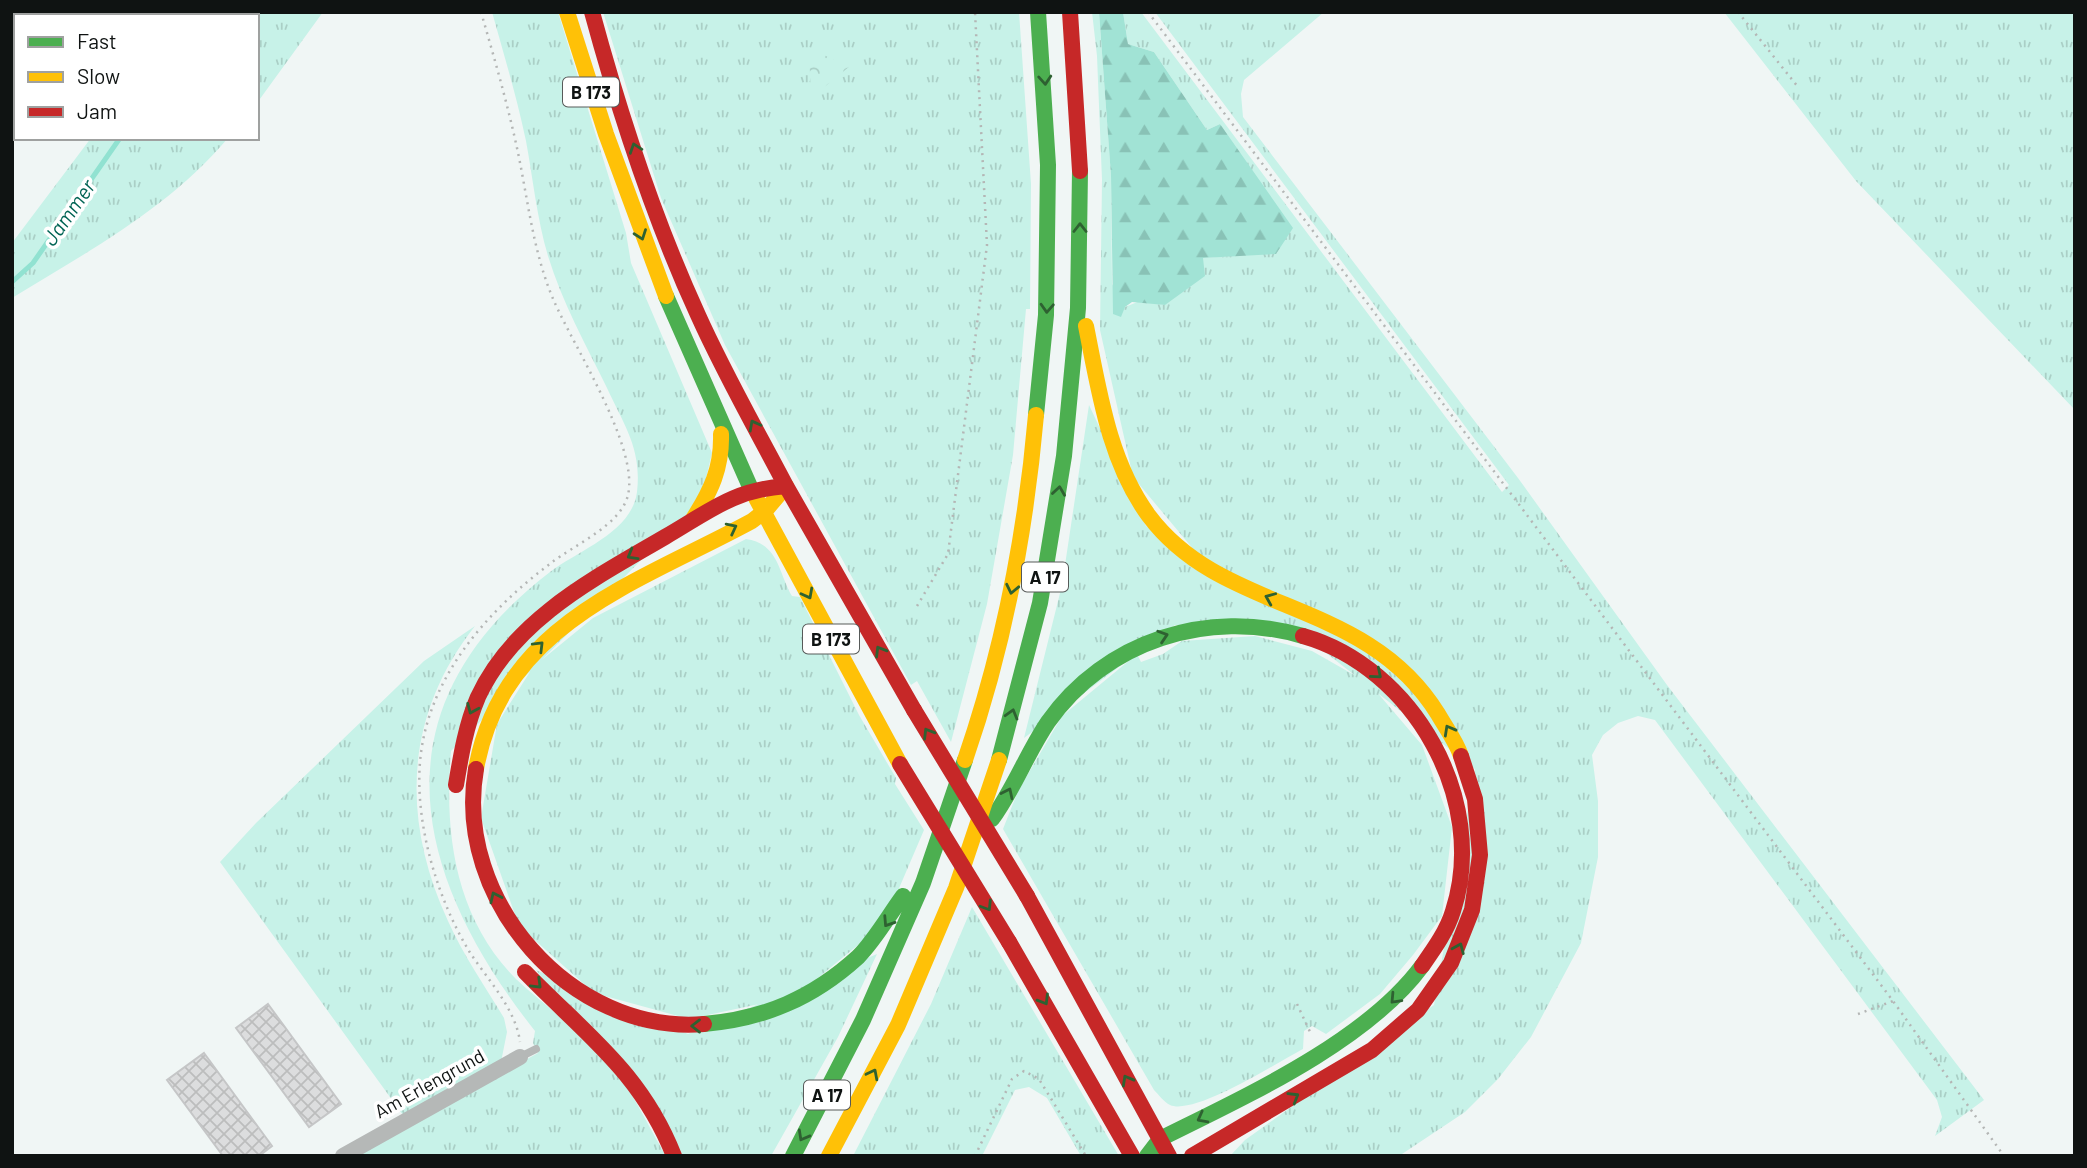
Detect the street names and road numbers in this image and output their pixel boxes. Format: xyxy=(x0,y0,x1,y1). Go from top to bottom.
road number: B 173 xyxy=(563,78,619,106)
road number: A 17 xyxy=(1022,562,1068,592)
road number: B 173 xyxy=(803,624,859,654)
street label: Am Erlengrund xyxy=(370,1043,488,1123)
road number: A 17 xyxy=(804,1080,850,1110)

